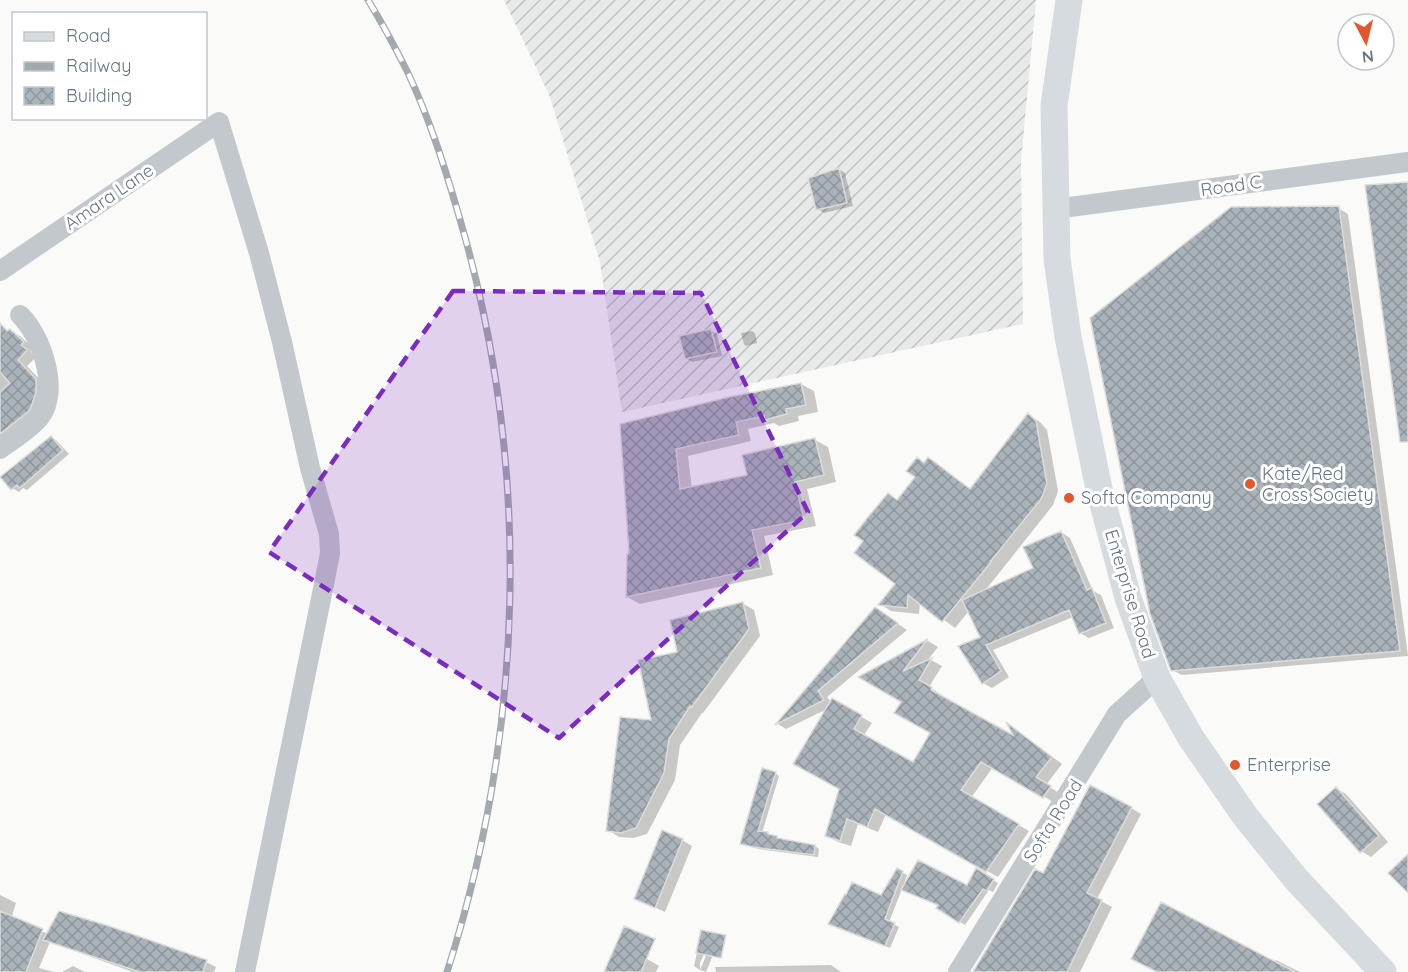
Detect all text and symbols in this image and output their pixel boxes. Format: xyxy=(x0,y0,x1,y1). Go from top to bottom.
legend xyxy=(12,12,207,120)
north arrow xyxy=(1336,12,1396,72)
text: Road xyxy=(66,24,111,47)
text: N xyxy=(1361,46,1375,68)
text: Railway xyxy=(66,54,132,77)
text: Building xyxy=(66,84,132,107)
street label: Amara Lane xyxy=(60,158,158,235)
street label: Road C xyxy=(1199,170,1263,201)
place label: Kate/Red Cross Society xyxy=(1262,462,1374,506)
marker: Kate/Red Cross Society xyxy=(1243,477,1257,491)
place label: Softa Company xyxy=(1081,486,1212,509)
marker: Softa Company xyxy=(1062,491,1076,505)
street label: Enterprise Road xyxy=(1100,527,1161,661)
place label: Enterprise xyxy=(1247,753,1331,776)
marker: Enterprise xyxy=(1228,758,1242,772)
street label: Softa Road xyxy=(1018,775,1087,867)

